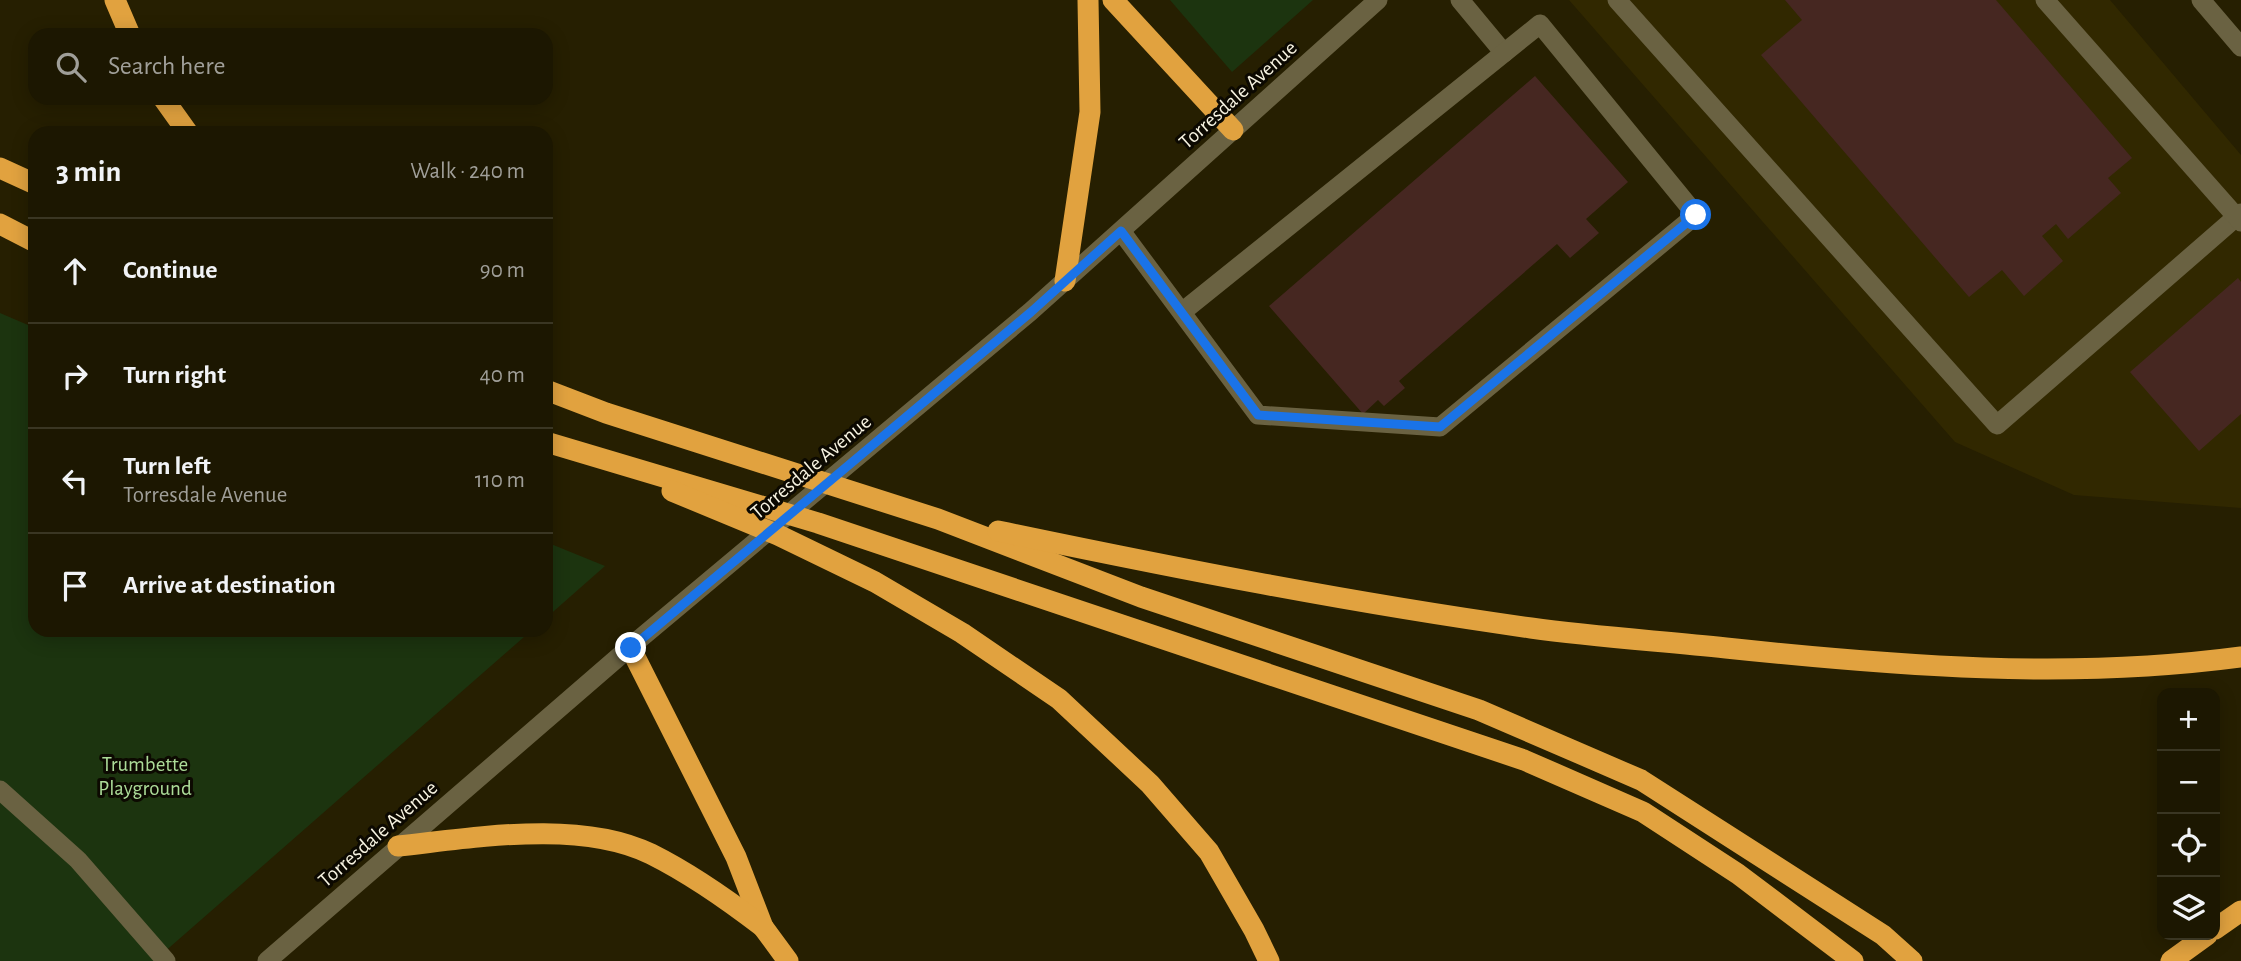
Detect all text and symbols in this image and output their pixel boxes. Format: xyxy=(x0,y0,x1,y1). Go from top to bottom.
search box xyxy=(28,28,553,105)
street label: Torresdale Avenue xyxy=(1175,37,1301,153)
icon: search xyxy=(52,48,90,86)
text: Search here xyxy=(108,53,226,79)
text: 3 min xyxy=(56,157,121,187)
text: Walk · 240 m xyxy=(410,160,525,183)
route start xyxy=(1680,199,1711,230)
icon: ahead xyxy=(56,252,94,290)
text: Continue xyxy=(123,257,218,283)
text: 90 m xyxy=(480,259,525,282)
icon: right xyxy=(56,357,94,395)
text: Turn right xyxy=(123,362,226,388)
text: 40 m xyxy=(480,364,525,387)
street label: Torresdale Avenue xyxy=(747,411,875,523)
text: Turn left xyxy=(123,453,211,479)
icon: left xyxy=(56,462,94,500)
text: 110 m xyxy=(475,469,525,492)
text: Torresdale Avenue xyxy=(123,484,287,507)
icon: arrive xyxy=(56,567,94,605)
text: Arrive at destination xyxy=(123,572,336,598)
route end xyxy=(615,632,646,663)
map controls xyxy=(2157,688,2220,940)
button: + xyxy=(2157,688,2220,751)
button: − xyxy=(2157,751,2220,814)
park label: Trumbette Playground xyxy=(98,754,192,799)
street label: Torresdale Avenue xyxy=(314,777,442,891)
button: locate xyxy=(2157,814,2220,877)
button: layers xyxy=(2157,877,2220,940)

